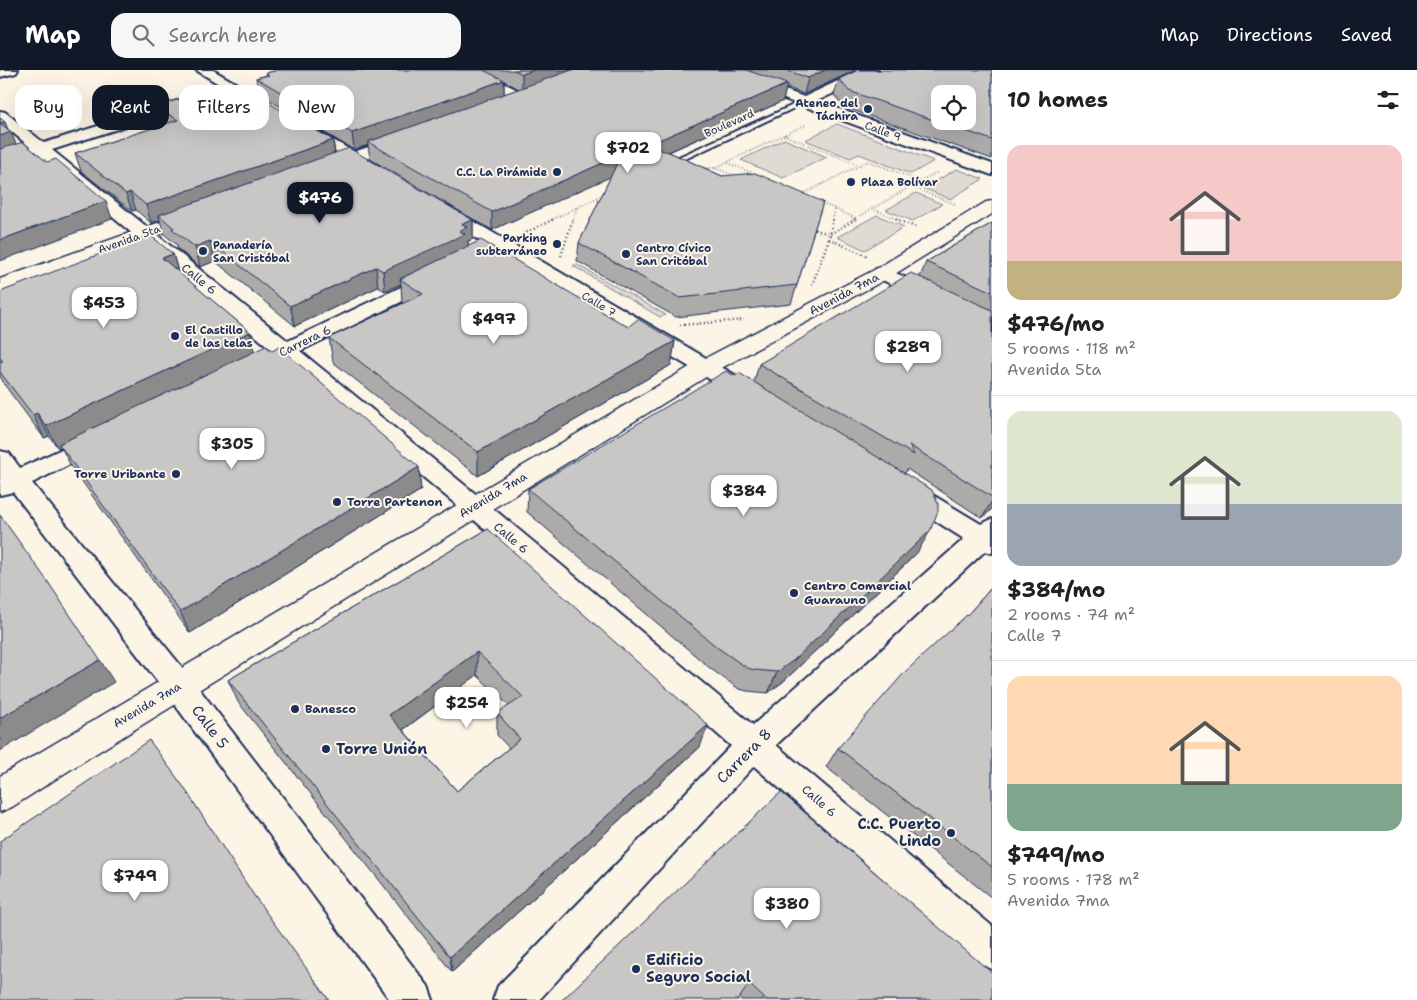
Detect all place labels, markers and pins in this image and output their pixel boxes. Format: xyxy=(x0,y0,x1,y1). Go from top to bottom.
place label: Ateneo del Táchira xyxy=(795,96,858,124)
marker: Ateneo del Táchira xyxy=(862,103,874,115)
pin: $702 xyxy=(598,132,658,174)
place label: C.C. La Pirámide xyxy=(456,165,547,180)
marker: C.C. La Pirámide xyxy=(551,166,563,178)
place label: Plaza Bolívar xyxy=(861,175,938,190)
marker: Plaza Bolívar xyxy=(845,176,857,188)
pin: $476 xyxy=(290,182,350,224)
place label: Parking subterráneo xyxy=(476,231,547,259)
place label: Panadería San Cristóbal xyxy=(213,238,290,266)
marker: Parking subterráneo xyxy=(551,238,563,250)
place label: Centro Cívico San Critóbal xyxy=(636,241,711,269)
marker: Panadería San Cristóbal xyxy=(197,245,209,257)
marker: Centro Cívico San Critóbal xyxy=(620,248,632,260)
pin: $453 xyxy=(74,286,134,329)
pin: $497 xyxy=(464,302,524,345)
place label: El Castillo de las telas xyxy=(185,323,253,351)
marker: El Castillo de las telas xyxy=(169,330,181,342)
pin: $289 xyxy=(878,330,938,373)
pin: $305 xyxy=(202,428,262,470)
place label: Torre Uribante xyxy=(74,466,166,482)
marker: Torre Uribante xyxy=(170,468,182,480)
pin: $384 xyxy=(714,474,774,517)
place label: Torre Partenon xyxy=(347,494,443,510)
marker: Torre Partenon xyxy=(331,496,343,508)
place label: Centro Comercial Guarauno xyxy=(804,578,911,608)
marker: Centro Comercial Guarauno xyxy=(788,587,800,599)
pin: $254 xyxy=(437,686,497,729)
place label: Banesco xyxy=(305,701,356,717)
marker: Banesco xyxy=(289,703,301,715)
place label: Torre Unión xyxy=(336,739,427,759)
marker: Torre Unión xyxy=(320,743,332,755)
place label: C.C. Puerto Lindo xyxy=(857,814,941,851)
marker: C.C. Puerto Lindo xyxy=(945,827,957,839)
pin: $749 xyxy=(105,860,165,902)
pin: $380 xyxy=(757,888,817,930)
place label: Edificio Seguro Social xyxy=(646,950,751,987)
marker: Edificio Seguro Social xyxy=(630,963,642,975)

